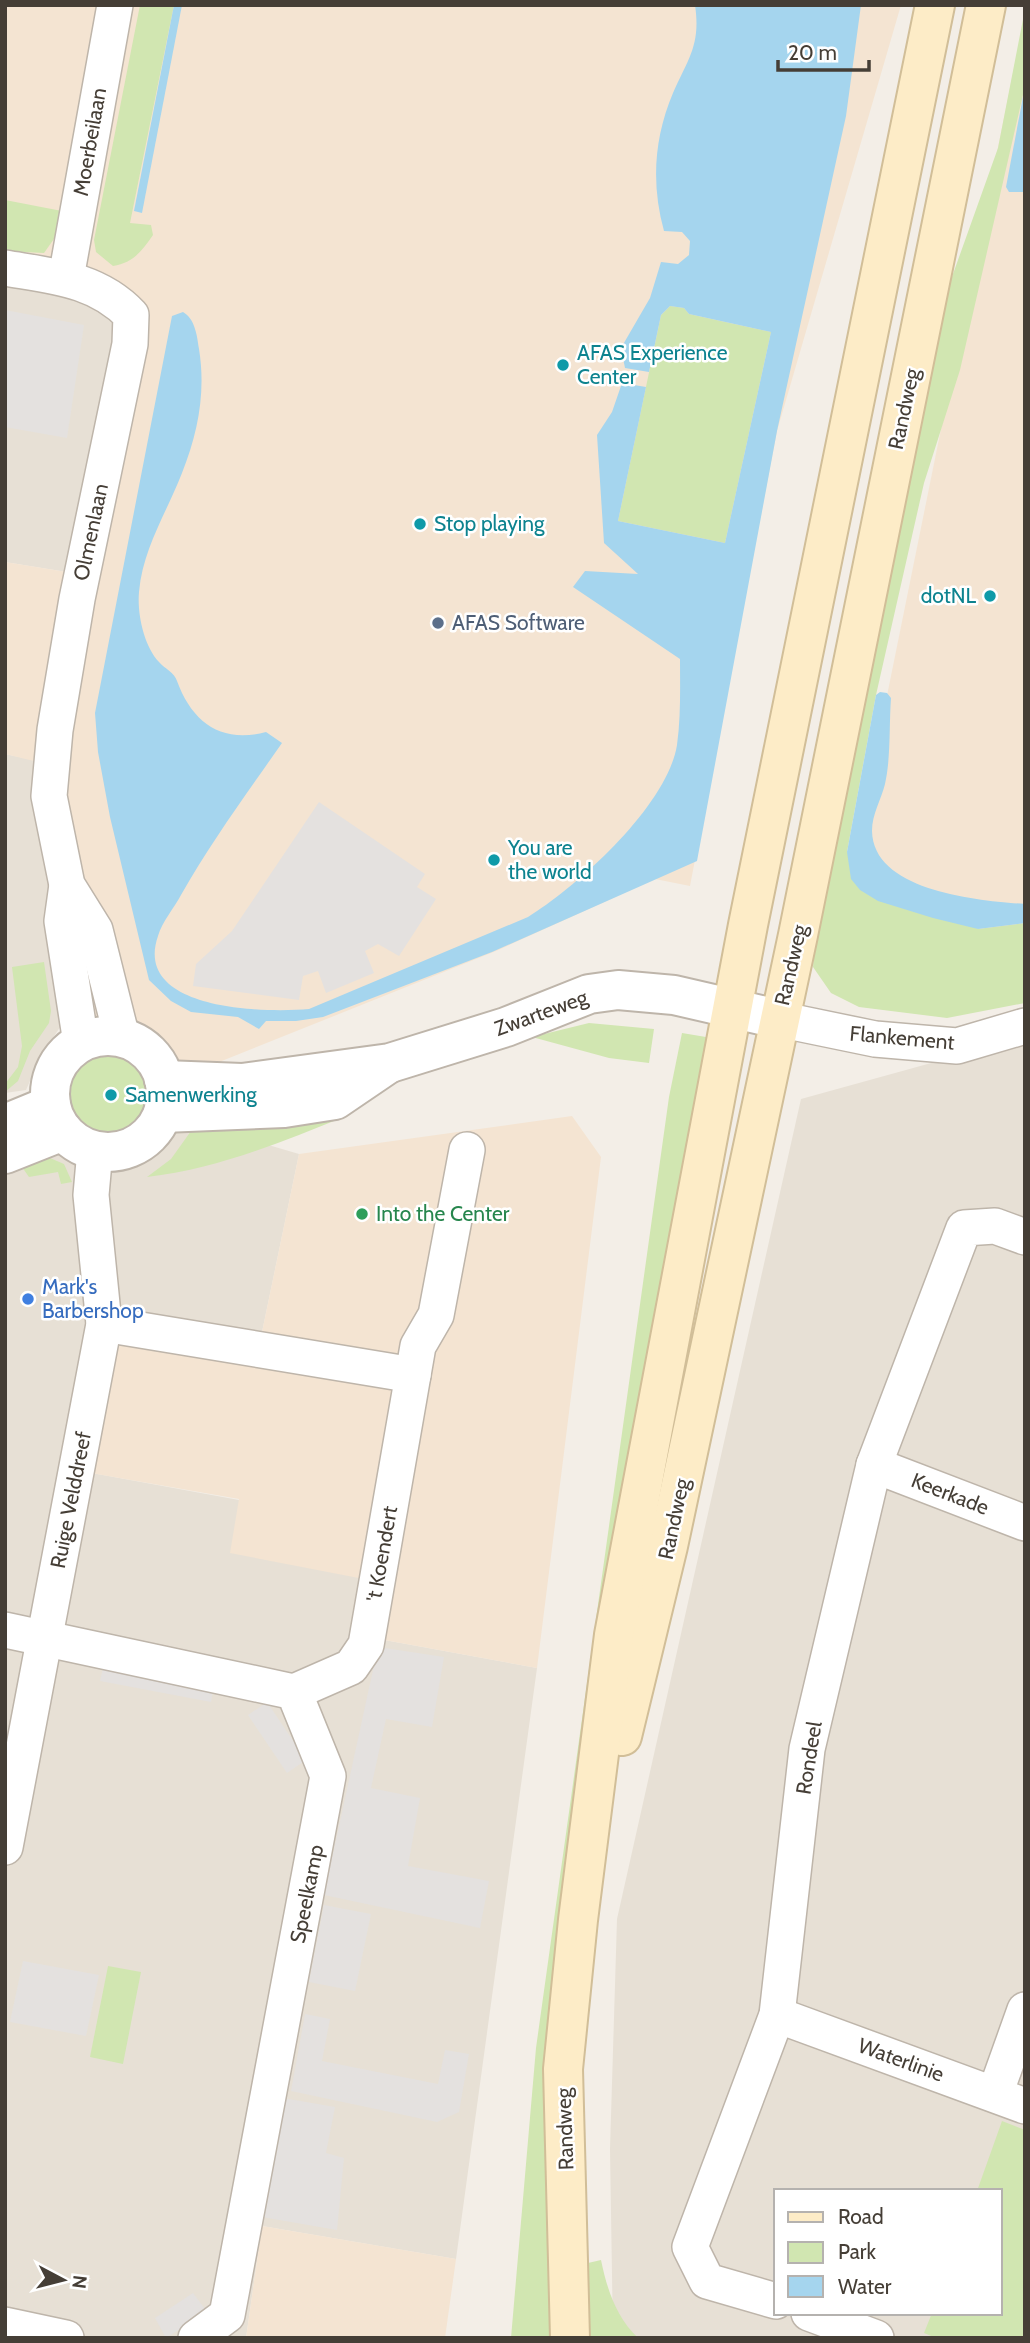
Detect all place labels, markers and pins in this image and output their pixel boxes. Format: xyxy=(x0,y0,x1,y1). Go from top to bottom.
place label: AFAS Experience Center xyxy=(577,340,728,389)
marker: AFAS Experience Center xyxy=(555,357,571,373)
place label: Stop playing xyxy=(434,511,545,536)
marker: Stop playing xyxy=(412,516,428,532)
place label: dotNL xyxy=(921,583,976,608)
marker: dotNL xyxy=(982,588,998,604)
place label: AFAS Software xyxy=(452,610,585,635)
marker: AFAS Software xyxy=(430,615,446,631)
place label: You are the world xyxy=(507,835,592,884)
marker: You are the world xyxy=(486,852,502,868)
place label: Samenwerking xyxy=(125,1082,257,1107)
marker: Samenwerking xyxy=(103,1087,119,1103)
place label: Into the Center xyxy=(376,1201,510,1226)
marker: Into the Center xyxy=(354,1206,370,1222)
place label: Mark's Barbershop xyxy=(42,1274,144,1323)
marker: Mark's Barbershop xyxy=(20,1291,36,1307)

